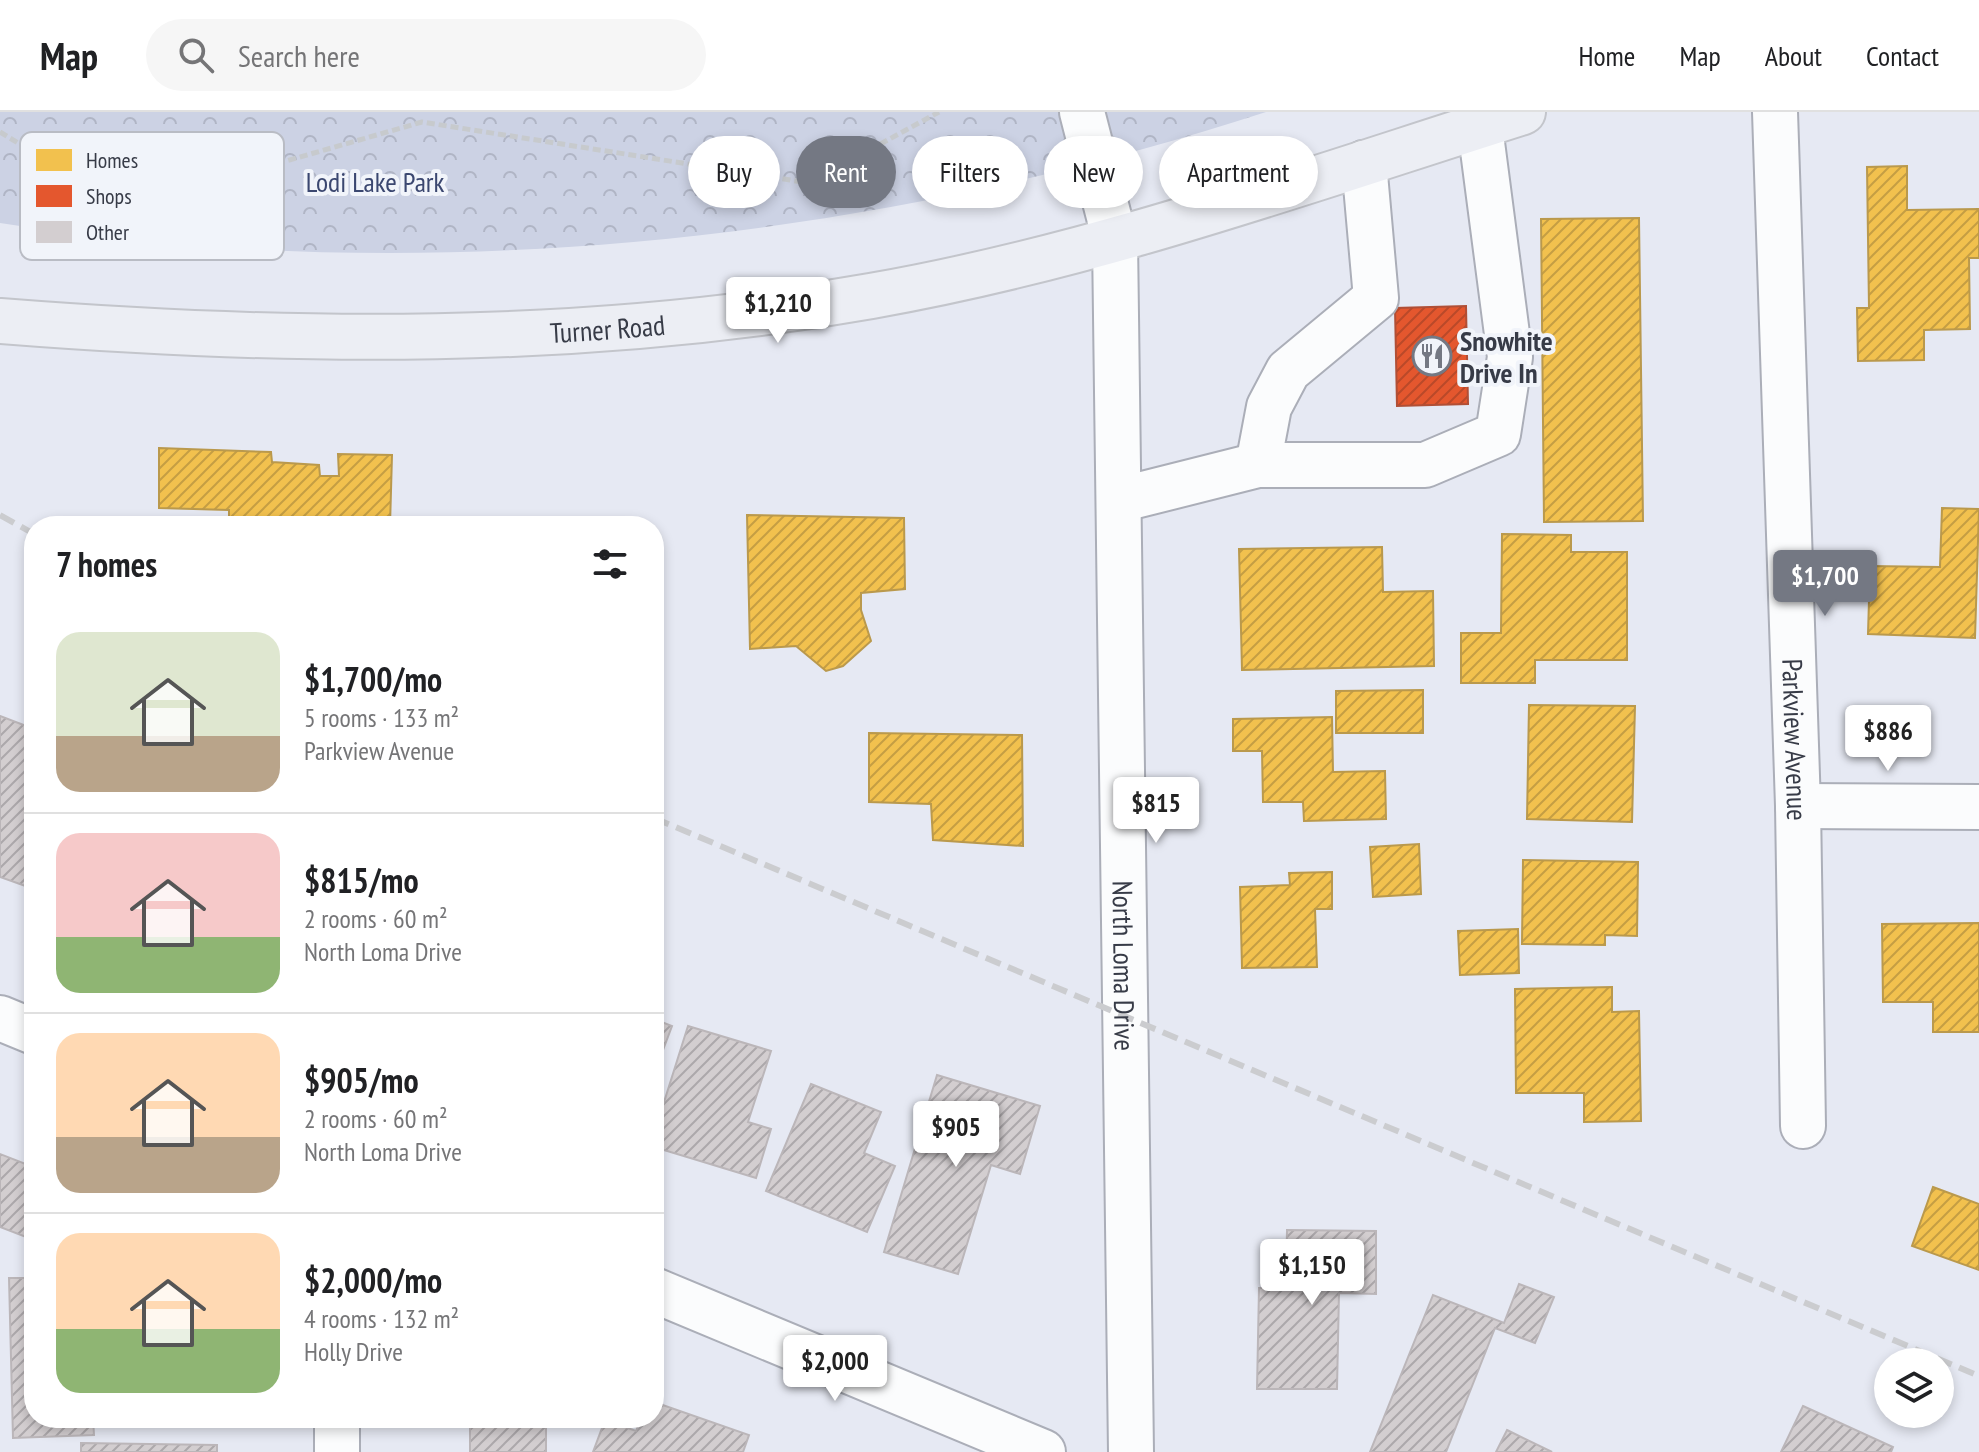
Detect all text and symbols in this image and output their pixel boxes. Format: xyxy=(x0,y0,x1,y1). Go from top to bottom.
search box xyxy=(146,19,706,91)
text: Map xyxy=(40,31,98,80)
icon: search xyxy=(174,33,218,77)
text: Search here xyxy=(238,36,360,75)
text: Home xyxy=(1579,37,1635,74)
text: Map xyxy=(1679,37,1721,74)
text: About xyxy=(1765,37,1822,74)
text: Contact xyxy=(1866,37,1939,74)
legend xyxy=(20,132,284,260)
chip: Buy xyxy=(688,136,780,208)
chip: Rent xyxy=(796,136,896,208)
chip: Filters xyxy=(912,136,1028,208)
chip: New xyxy=(1044,136,1143,208)
chip: Apartment xyxy=(1159,136,1318,208)
text: Homes xyxy=(86,146,138,174)
park label: Lodi Lake Park xyxy=(306,163,445,200)
text: Shops xyxy=(86,182,132,210)
text: Other xyxy=(86,218,129,246)
pin: $1,210 xyxy=(713,277,843,345)
text: $1,210 xyxy=(744,286,812,319)
street label: Turner Road xyxy=(549,305,667,351)
place label: Snowhite Drive In xyxy=(1460,322,1553,391)
restaurant icon: Snowhite Drive In xyxy=(1411,335,1453,377)
text: 7 homes xyxy=(56,542,157,586)
icon: filters xyxy=(588,542,632,586)
pin: $1,700 xyxy=(1760,550,1890,618)
text: $1,700 xyxy=(1791,559,1859,592)
text: $1,700/mo xyxy=(304,657,442,701)
street label: Parkview Avenue xyxy=(1775,658,1817,821)
icon: home xyxy=(120,664,216,760)
text: 5 rooms · 133 m² xyxy=(304,701,459,734)
pin: $886 xyxy=(1841,705,1935,773)
text: $886 xyxy=(1863,714,1913,747)
text: Parkview Avenue xyxy=(304,734,454,767)
pin: $815 xyxy=(1109,777,1203,845)
text: $815 xyxy=(1131,786,1181,819)
text: $815/mo xyxy=(304,858,419,902)
icon: home xyxy=(120,865,216,961)
street label: North Loma Drive xyxy=(1105,880,1144,1051)
text: 2 rooms · 60 m² xyxy=(304,902,448,935)
text: North Loma Drive xyxy=(304,935,462,968)
text: $905/mo xyxy=(304,1058,419,1102)
icon: home xyxy=(120,1065,216,1161)
pin: $905 xyxy=(909,1101,1003,1169)
text: 2 rooms · 60 m² xyxy=(304,1102,448,1135)
text: $905 xyxy=(931,1110,981,1143)
text: North Loma Drive xyxy=(304,1135,462,1168)
pin: $1,150 xyxy=(1247,1239,1377,1307)
text: $1,150 xyxy=(1278,1248,1346,1281)
text: $2,000/mo xyxy=(304,1258,442,1302)
icon: home xyxy=(120,1265,216,1361)
text: 4 rooms · 132 m² xyxy=(304,1302,459,1335)
text: Holly Drive xyxy=(304,1335,403,1368)
pin: $2,000 xyxy=(770,1335,900,1403)
text: $2,000 xyxy=(801,1344,869,1377)
map controls xyxy=(1874,1348,1954,1428)
button: layers xyxy=(1874,1348,1954,1428)

